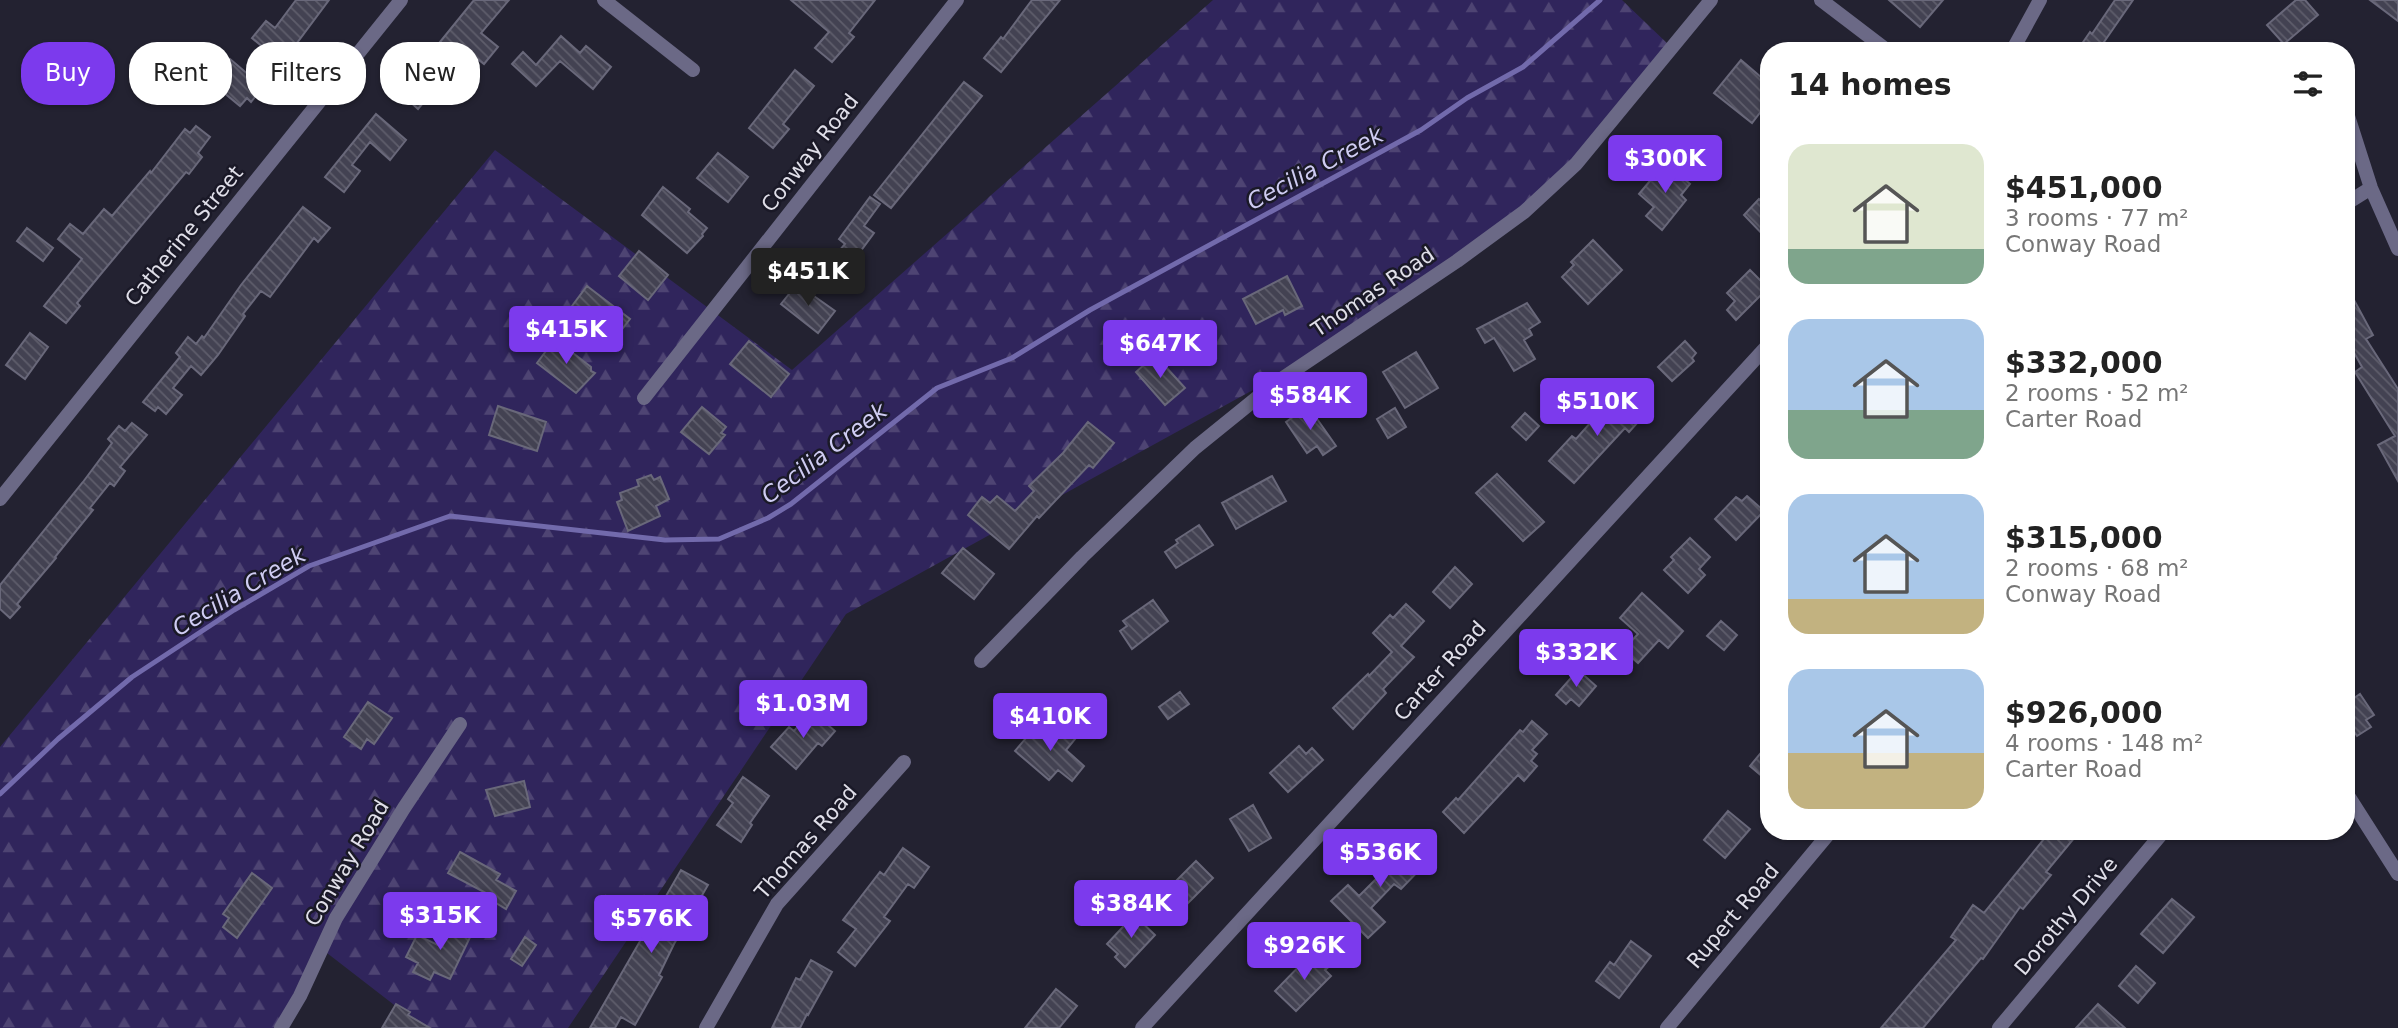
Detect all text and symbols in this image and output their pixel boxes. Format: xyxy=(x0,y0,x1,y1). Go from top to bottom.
chip: Buy xyxy=(21,42,115,105)
chip: Rent xyxy=(129,42,232,105)
chip: Filters xyxy=(246,42,366,105)
chip: New xyxy=(380,42,480,105)
icon: filters xyxy=(2289,65,2327,103)
text: 14 homes xyxy=(1788,67,1952,102)
street label: Conway Road xyxy=(757,89,863,217)
water label: Cecilia Creek xyxy=(1242,120,1389,215)
pin: $300K xyxy=(1616,136,1714,195)
text: $300K xyxy=(1624,145,1706,171)
street label: Catherine Street xyxy=(120,161,248,311)
text: $451,000 xyxy=(2005,170,2163,205)
icon: home xyxy=(1844,172,1928,256)
text: 3 rooms · 77 m² xyxy=(2005,205,2189,231)
text: Conway Road xyxy=(2005,231,2161,257)
street label: Thomas Road xyxy=(1306,242,1439,342)
pin: $451K xyxy=(759,248,857,308)
text: $451K xyxy=(767,258,849,284)
pin: $415K xyxy=(517,306,615,366)
text: $415K xyxy=(525,316,607,342)
pin: $647K xyxy=(1111,320,1209,380)
text: $647K xyxy=(1119,330,1201,356)
text: $332,000 xyxy=(2005,345,2163,380)
icon: home xyxy=(1844,347,1928,431)
pin: $584K xyxy=(1261,372,1359,432)
pin: $510K xyxy=(1548,378,1646,438)
text: 2 rooms · 52 m² xyxy=(2005,380,2189,406)
text: $584K xyxy=(1269,382,1351,408)
text: $510K xyxy=(1556,388,1638,414)
water label: Cecilia Creek xyxy=(756,396,893,509)
text: Carter Road xyxy=(2005,406,2142,432)
text: $315,000 xyxy=(2005,520,2163,555)
icon: home xyxy=(1844,522,1928,606)
water label: Cecilia Creek xyxy=(168,540,312,641)
text: 2 rooms · 68 m² xyxy=(2005,555,2189,581)
text: Conway Road xyxy=(2005,581,2161,607)
street label: Carter Road xyxy=(1389,616,1491,726)
pin: $332K xyxy=(1527,630,1625,689)
text: $332K xyxy=(1535,639,1617,665)
pin: $1.03M xyxy=(746,680,860,740)
text: $1.03M xyxy=(755,690,851,716)
pin: $410K xyxy=(1001,694,1099,753)
text: $926,000 xyxy=(2005,695,2163,730)
icon: home xyxy=(1844,697,1928,781)
text: $410K xyxy=(1009,703,1091,729)
text: 4 rooms · 148 m² xyxy=(2005,730,2203,756)
text: Carter Road xyxy=(2005,756,2142,782)
street label: Thomas Road xyxy=(750,780,862,904)
street label: Conway Road xyxy=(300,796,394,930)
pin: $536K xyxy=(1331,830,1429,889)
text: $536K xyxy=(1339,839,1421,865)
street label: Dorothy Drive xyxy=(2010,852,2122,980)
street label: Rupert Road xyxy=(1682,859,1784,973)
pin: $384K xyxy=(1082,880,1180,940)
text: $384K xyxy=(1090,890,1172,916)
pin: $315K xyxy=(391,892,489,952)
pin: $576K xyxy=(602,895,700,955)
text: $315K xyxy=(399,902,481,928)
text: $576K xyxy=(610,905,692,931)
pin: $926K xyxy=(1255,922,1353,982)
text: $926K xyxy=(1263,932,1345,958)

